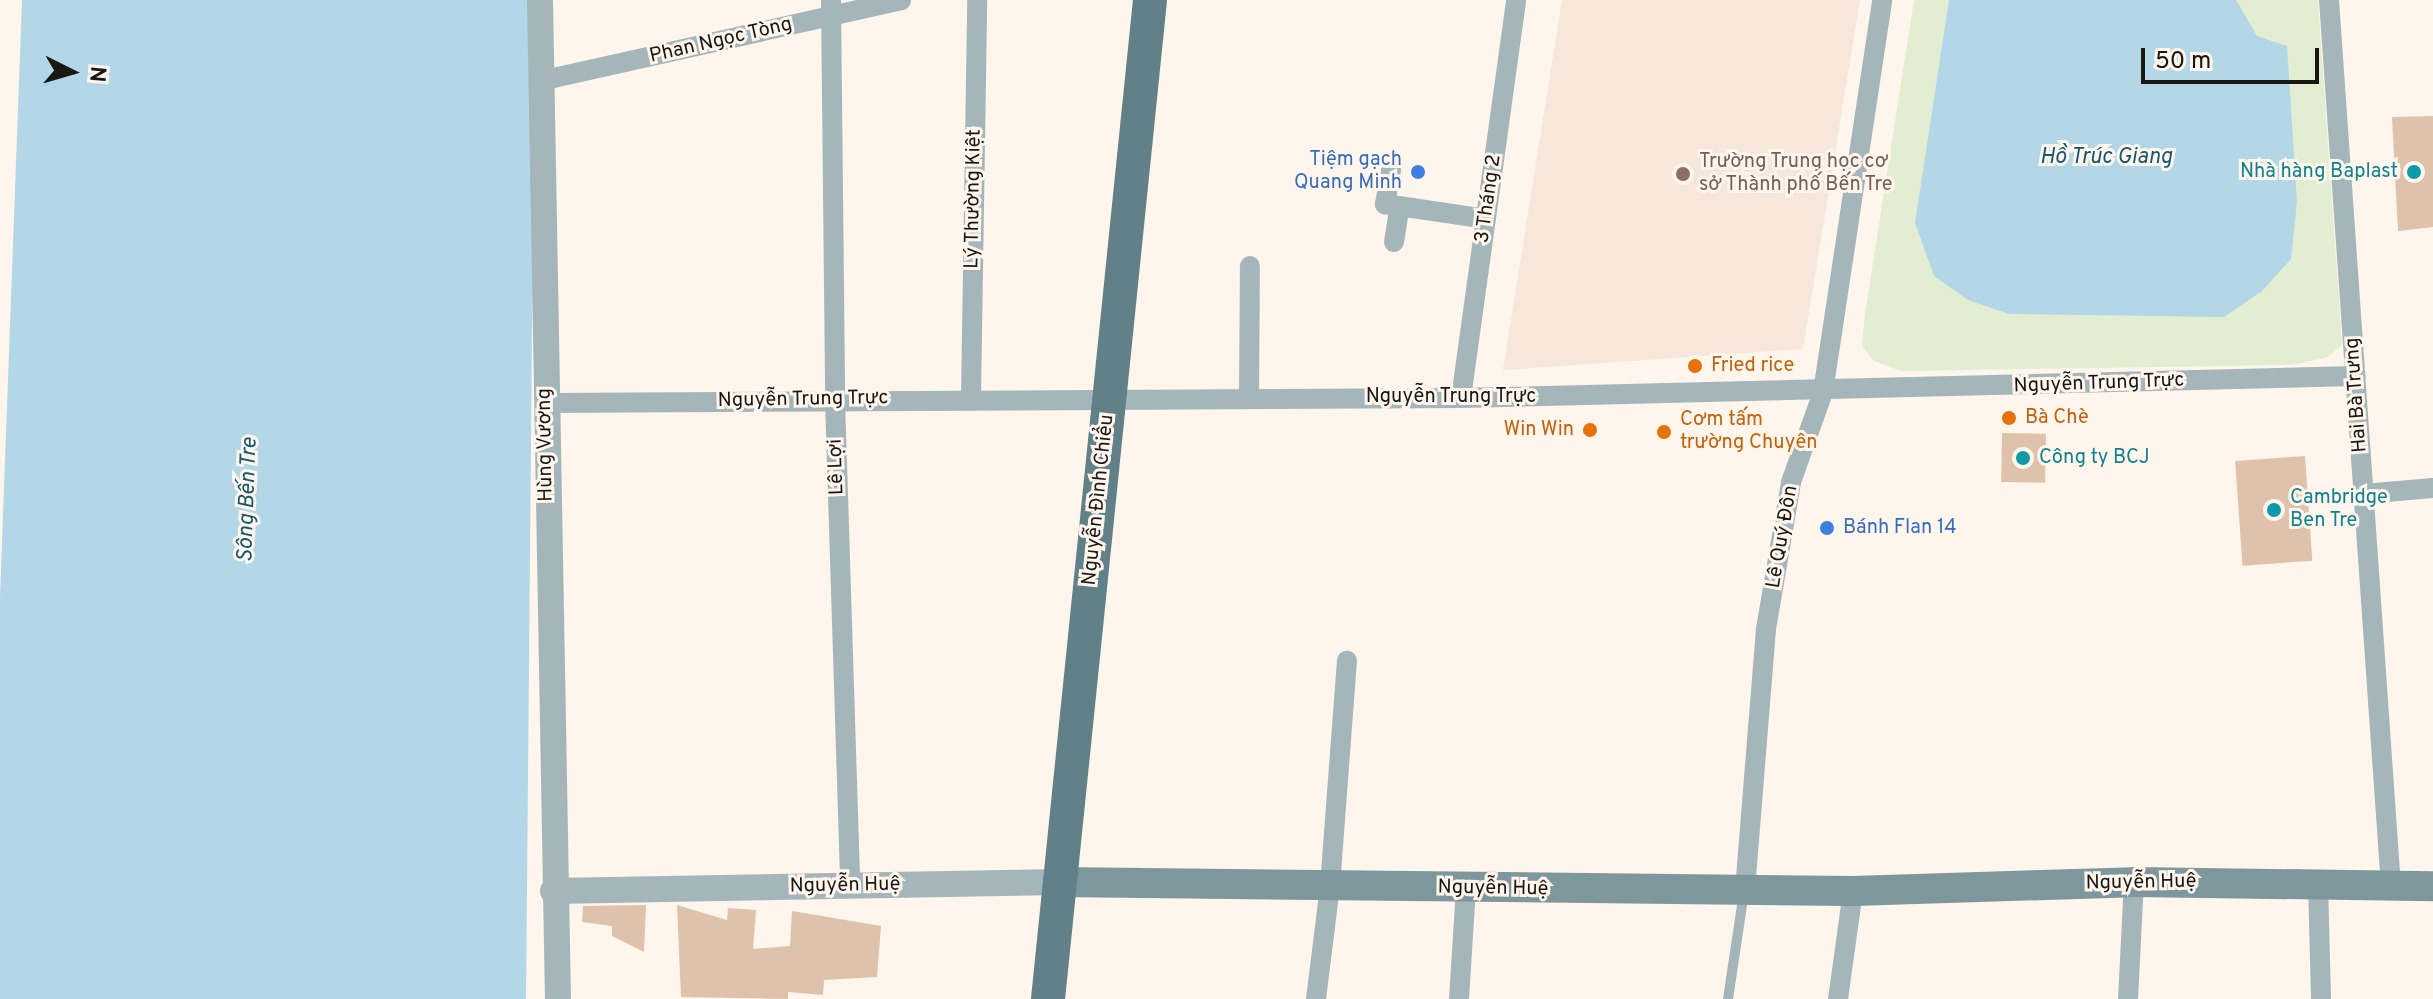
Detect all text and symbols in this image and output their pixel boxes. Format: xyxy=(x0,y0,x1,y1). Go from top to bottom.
street label: Phan Ngọc Tòng xyxy=(647,13,795,69)
north arrow xyxy=(32,32,112,112)
scale bar xyxy=(2145,32,2323,82)
text: 50 m xyxy=(2155,47,2211,77)
text: N xyxy=(82,65,111,83)
street label: Lý Thường Kiệt xyxy=(961,129,987,269)
water label: Hồ Trúc Giang xyxy=(2039,145,2173,171)
place label: Tiệm gạch Quang Minh xyxy=(1294,148,1402,195)
place label: Trường Trung học cơ sở Thành phố Bến Tre xyxy=(1699,150,1894,197)
street label: 3 Tháng 2 xyxy=(1471,153,1507,245)
place label: Nhà hàng Baplast xyxy=(2240,160,2398,184)
marker: Tiệm gạch Quang Minh xyxy=(1409,163,1427,181)
marker: Nhà hàng Baplast xyxy=(2405,163,2423,181)
marker: Trường Trung học cơ sở Thành phố Bến Tre xyxy=(1674,165,1692,183)
street label: Hai Bà Trưng xyxy=(2341,336,2373,454)
place label: Fried rice xyxy=(1711,354,1794,378)
marker: Fried rice xyxy=(1686,357,1704,375)
street label: Nguyễn Trung Trực xyxy=(2012,369,2186,399)
street label: Nguyễn Trung Trực xyxy=(1365,385,1537,409)
street label: Nguyễn Trung Trực xyxy=(717,386,889,414)
street label: Hùng Vương xyxy=(533,387,559,503)
place label: Bà Chè xyxy=(2025,406,2089,430)
place label: Cơm tấm trường Chuyên xyxy=(1680,408,1818,455)
marker: Bà Chè xyxy=(2000,409,2018,427)
street label: Nguyễn Đình Chiểu xyxy=(1078,413,1120,587)
place label: Win Win xyxy=(1503,418,1574,442)
marker: Win Win xyxy=(1581,421,1599,439)
marker: Cơm tấm trường Chuyên xyxy=(1655,423,1673,441)
water label: Sông Bến Tre xyxy=(233,437,263,563)
street label: Lê Lợi xyxy=(824,438,850,496)
place label: Công ty BCJ xyxy=(2039,446,2150,470)
marker: Công ty BCJ xyxy=(2014,449,2032,467)
street label: Lê Quý Đôn xyxy=(1762,484,1804,590)
place label: Cambridge Ben Tre xyxy=(2290,486,2388,533)
marker: Cambridge Ben Tre xyxy=(2265,501,2283,519)
place label: Bánh Flan 14 xyxy=(1843,516,1957,540)
marker: Bánh Flan 14 xyxy=(1818,519,1836,537)
street label: Nguyễn Huệ xyxy=(2085,870,2197,896)
street label: Nguyễn Huệ xyxy=(789,873,901,899)
street label: Nguyễn Huệ xyxy=(1437,876,1549,902)

